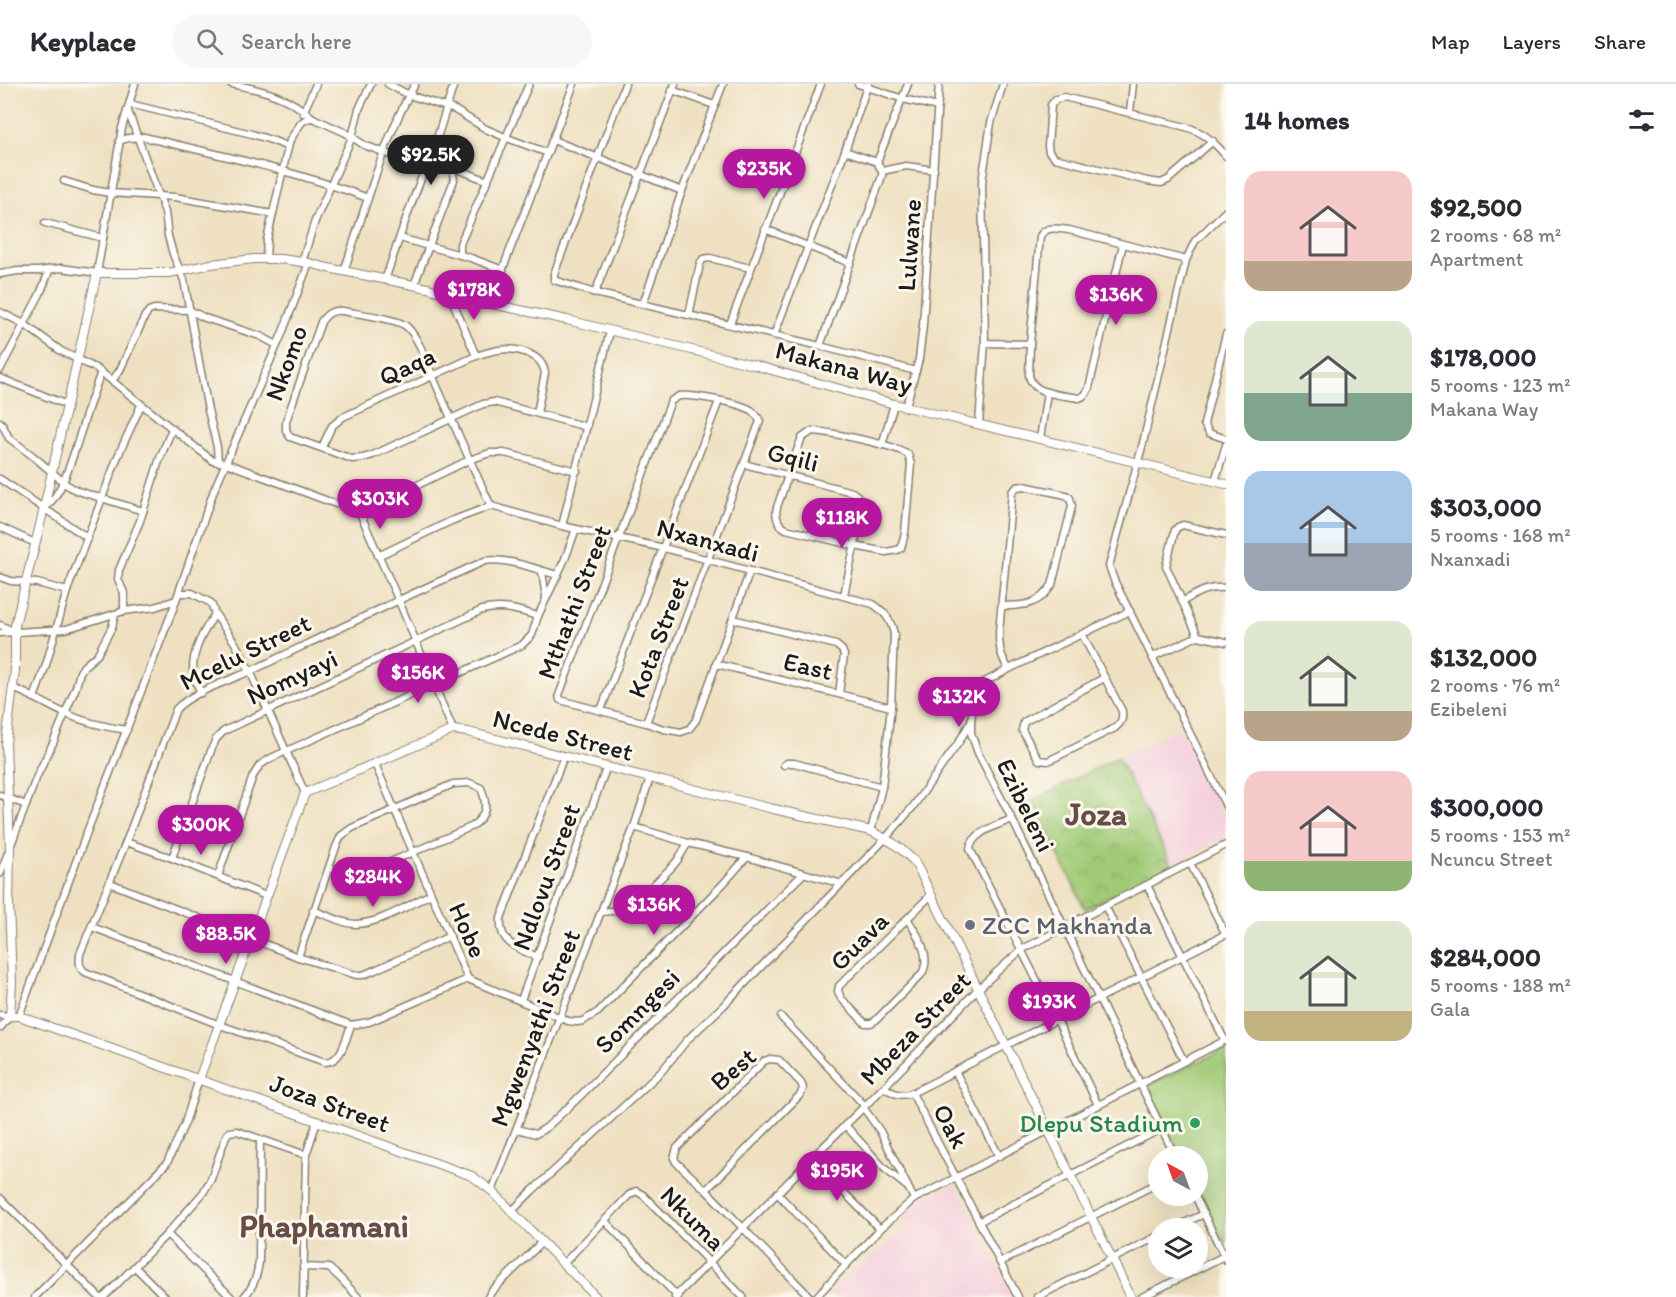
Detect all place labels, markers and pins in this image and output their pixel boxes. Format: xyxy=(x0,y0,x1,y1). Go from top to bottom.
pin: $92.5K xyxy=(382,135,480,186)
pin: $235K xyxy=(722,149,806,200)
pin: $178K xyxy=(432,270,516,321)
pin: $136K xyxy=(1074,275,1158,326)
pin: $303K xyxy=(338,479,422,530)
pin: $118K xyxy=(800,498,884,549)
pin: $156K xyxy=(376,653,460,704)
pin: $132K xyxy=(917,677,1001,728)
pin: $300K xyxy=(159,805,243,856)
pin: $284K xyxy=(331,857,415,908)
pin: $136K xyxy=(612,885,696,936)
place label: ZCC Makhanda xyxy=(982,909,1153,941)
pin: $88.5K xyxy=(177,914,275,965)
marker: ZCC Makhanda xyxy=(963,918,977,932)
pin: $193K xyxy=(1007,982,1091,1033)
place label: Dlepu Stadium xyxy=(1019,1107,1183,1139)
marker: Dlepu Stadium xyxy=(1188,1116,1202,1130)
pin: $195K xyxy=(795,1151,879,1202)

